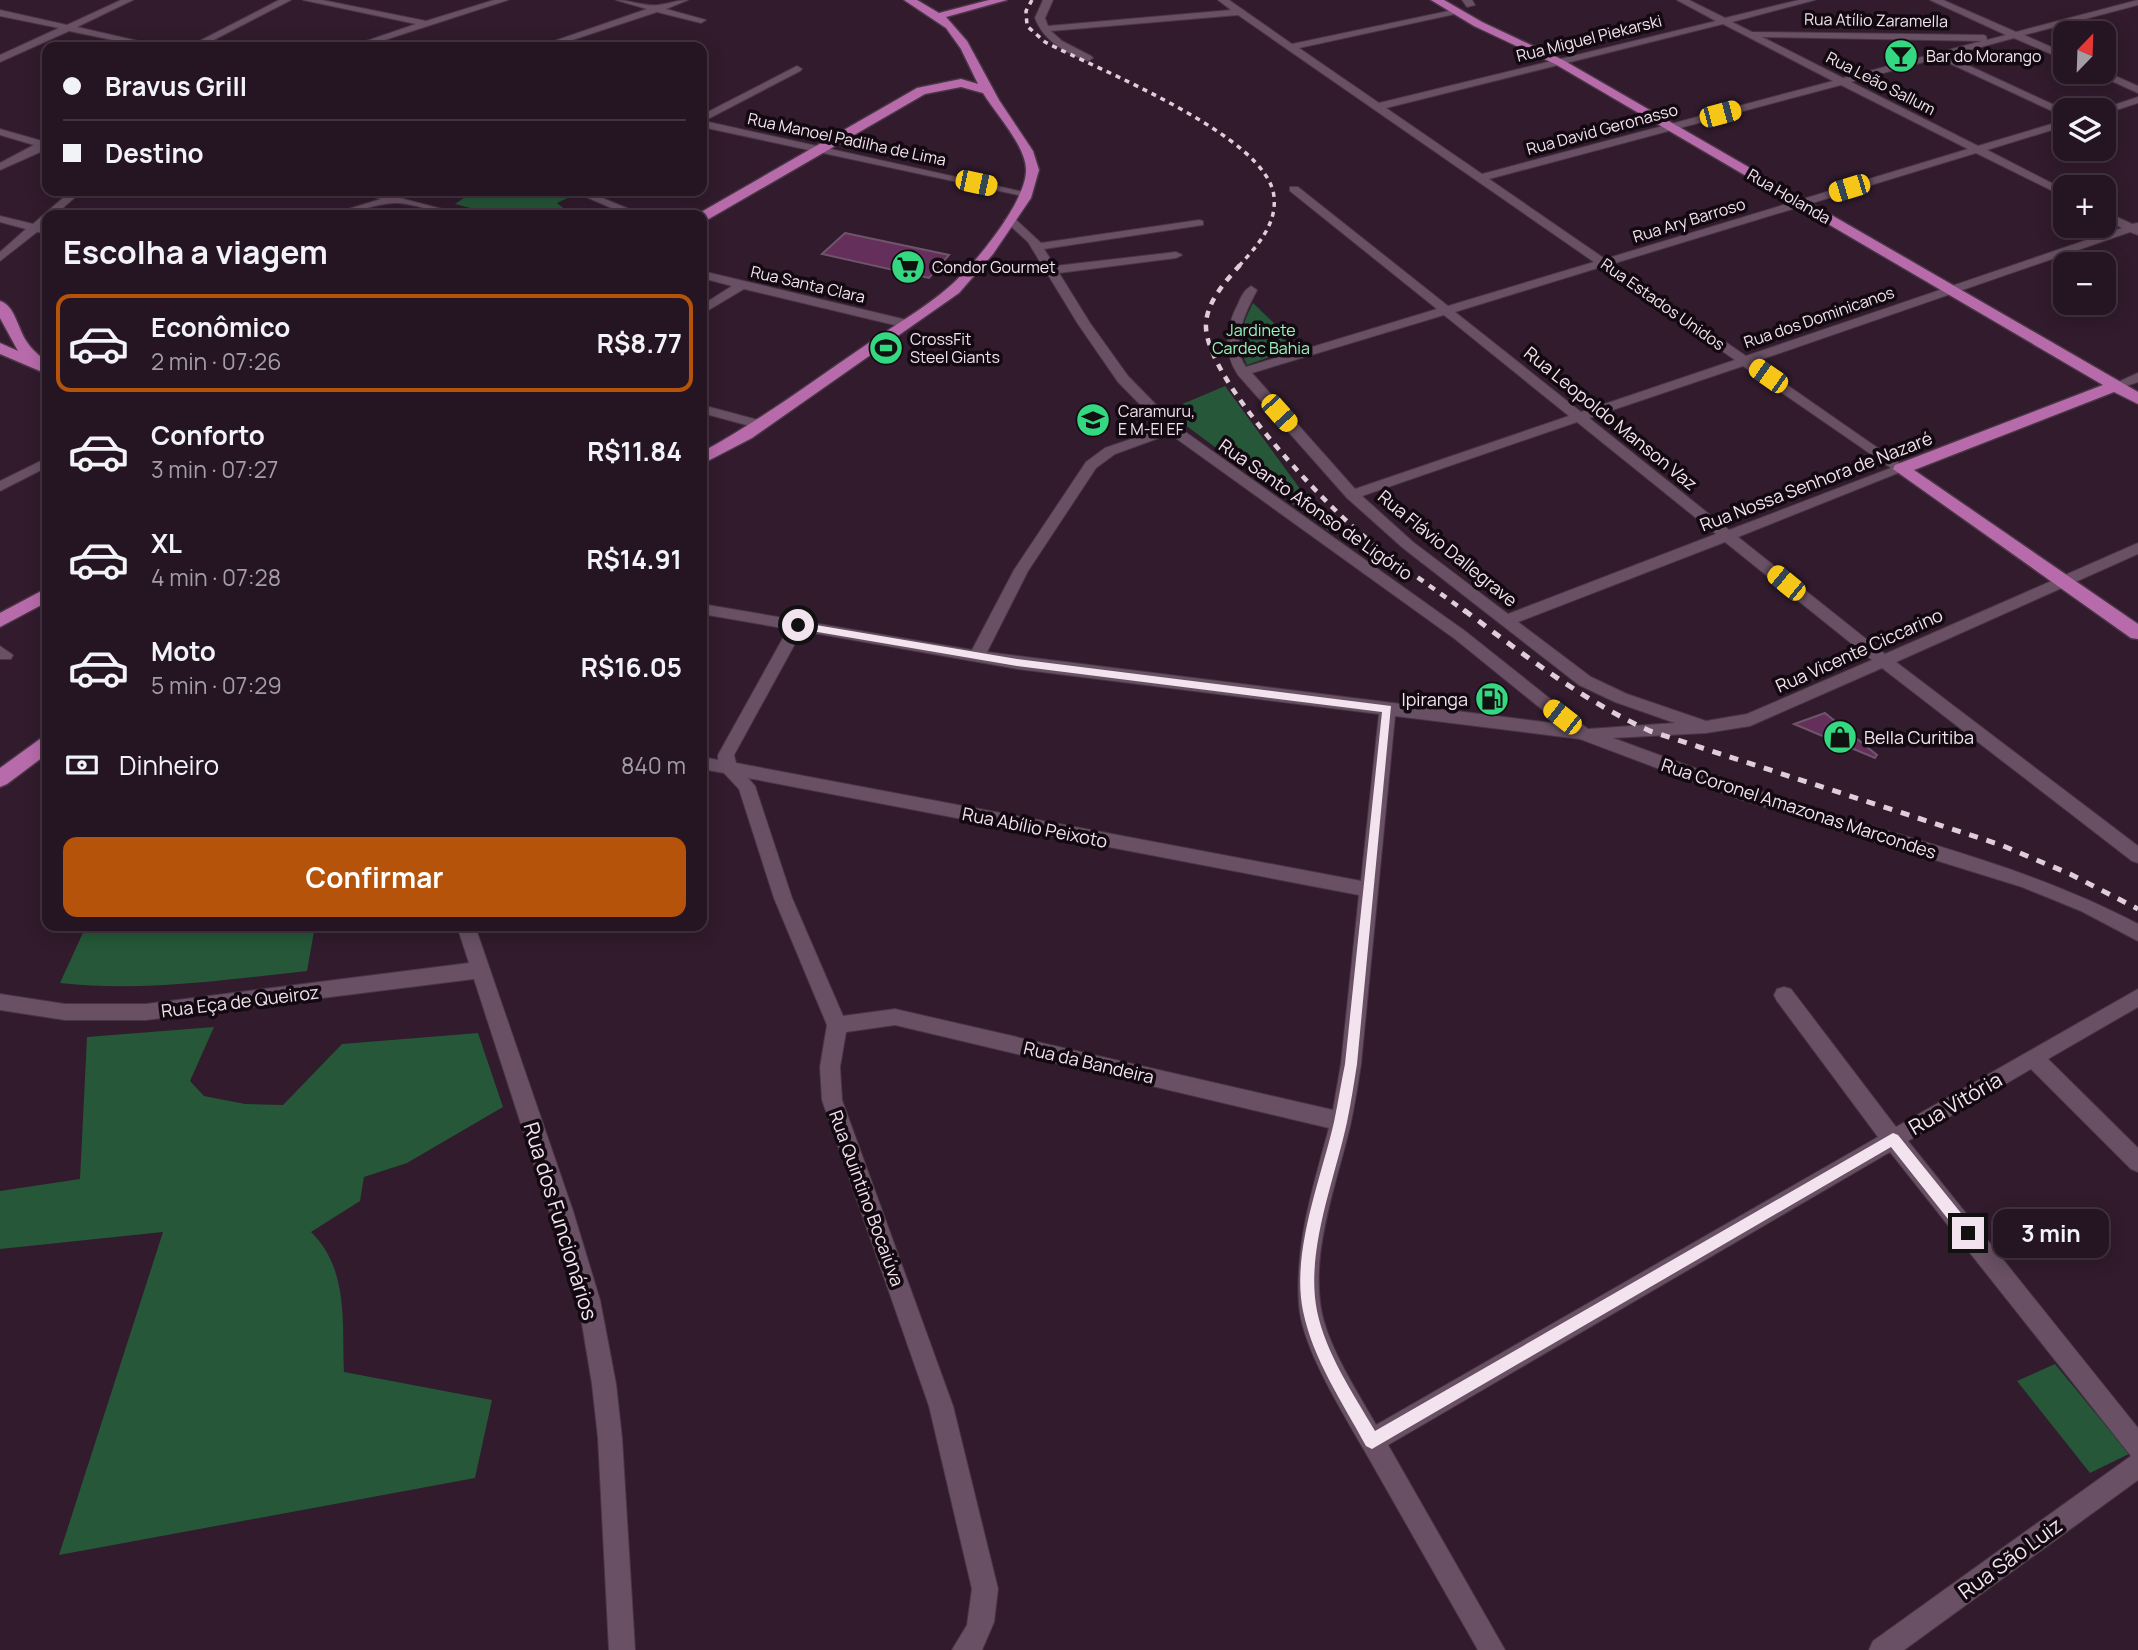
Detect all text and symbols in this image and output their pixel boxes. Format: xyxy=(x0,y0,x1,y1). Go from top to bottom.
street label: Rua Atílio Zaramella xyxy=(1804,8,1948,32)
street label: Rua Miguel Piekarski xyxy=(1514,9,1664,67)
north arrow xyxy=(2053,21,2116,84)
map controls xyxy=(2053,21,2116,315)
bar icon: Bar do Morango xyxy=(1882,37,1920,75)
place label: Bar do Morango xyxy=(1926,45,2042,67)
street label: Rua Leão Sallum xyxy=(1823,46,1939,120)
text: Bravus Grill xyxy=(105,68,247,104)
street label: Rua David Geronasso xyxy=(1524,98,1680,160)
car xyxy=(1697,98,1744,130)
button: layers xyxy=(2053,98,2116,161)
street label: Rua Manoel Padilha de Lima xyxy=(746,107,948,171)
text: Destino xyxy=(105,135,204,171)
street label: Rua Holanda xyxy=(1743,163,1835,229)
car xyxy=(954,168,999,198)
car xyxy=(1826,172,1873,204)
button: + xyxy=(2053,175,2116,238)
street label: Rua Ary Barroso xyxy=(1630,192,1748,248)
text: Escolha a viagem xyxy=(63,230,328,274)
supermarket icon: Condor Gourmet xyxy=(889,248,927,286)
button: − xyxy=(2053,252,2116,315)
street label: Rua Estados Unidos xyxy=(1597,253,1729,355)
place label: Condor Gourmet xyxy=(932,256,1056,278)
street label: Rua Santa Clara xyxy=(749,260,867,308)
street label: Rua dos Dominicanos xyxy=(1741,281,1897,353)
text: Econômico xyxy=(151,309,290,345)
icon: car xyxy=(67,312,130,375)
park label: Jardinete Cardec Bahia xyxy=(1212,319,1310,359)
text: R$8.77 xyxy=(597,325,682,361)
place label: CrossFit Steel Giants xyxy=(910,328,1000,368)
sports icon: CrossFit Steel Giants xyxy=(867,329,905,367)
street label: Rua Leopoldo Manson Vaz xyxy=(1519,341,1703,495)
text: 2 min · 07:26 xyxy=(151,345,282,377)
car xyxy=(1745,355,1792,397)
car xyxy=(1258,390,1301,436)
place label: Caramuru, E M-EI EF xyxy=(1118,400,1195,440)
school or university icon: Caramuru, E M-EI EF xyxy=(1074,401,1112,439)
text: Conforto xyxy=(151,417,265,453)
icon: car xyxy=(67,420,130,483)
street label: Rua Nossa Senhora de Nazaré xyxy=(1696,425,1936,537)
text: R$11.84 xyxy=(587,433,682,469)
street label: Rua Santo Afonso de Ligório xyxy=(1214,433,1418,585)
text: 3 min · 07:27 xyxy=(151,453,278,485)
street label: Rua Flávio Dallegrave xyxy=(1373,484,1523,612)
text: XL xyxy=(151,525,182,561)
icon: car xyxy=(67,528,130,591)
text: R$14.91 xyxy=(586,541,682,577)
text: 4 min · 07:28 xyxy=(151,561,281,593)
car xyxy=(1764,562,1809,604)
street label: Rua Vicente Ciccarino xyxy=(1772,602,1946,698)
route start xyxy=(782,609,814,641)
text: Moto xyxy=(151,633,216,669)
icon: car xyxy=(67,636,130,699)
text: R$16.05 xyxy=(581,649,682,685)
text: 5 min · 07:29 xyxy=(151,669,282,701)
fuel station icon: Ipiranga xyxy=(1473,680,1511,718)
place label: Ipiranga xyxy=(1401,687,1468,711)
car xyxy=(1539,696,1586,738)
shop icon: Bella Curitiba xyxy=(1821,718,1859,756)
place label: Bella Curitiba xyxy=(1864,725,1974,749)
icon: cash xyxy=(63,746,101,784)
text: Dinheiro xyxy=(119,747,219,783)
text: 840 m xyxy=(621,749,686,781)
street label: Rua Coronel Amazonas Marcondes xyxy=(1658,752,1940,864)
street label: Rua Abílio Peixoto xyxy=(960,801,1110,853)
button: Confirmar xyxy=(63,837,686,917)
street label: Rua Eça de Queiroz xyxy=(160,979,320,1023)
street label: Rua da Bandeira xyxy=(1021,1035,1157,1089)
street label: Rua Vitória xyxy=(1903,1065,2007,1141)
street label: Rua Quintino Bocaiúva xyxy=(824,1107,910,1289)
street label: Rua dos Funcionários xyxy=(518,1119,604,1323)
callout: 3 min xyxy=(1993,1208,2108,1258)
route end xyxy=(1952,1217,1984,1249)
text: 3 min xyxy=(2021,1217,2081,1249)
street label: Rua São Luiz xyxy=(1952,1511,2068,1605)

